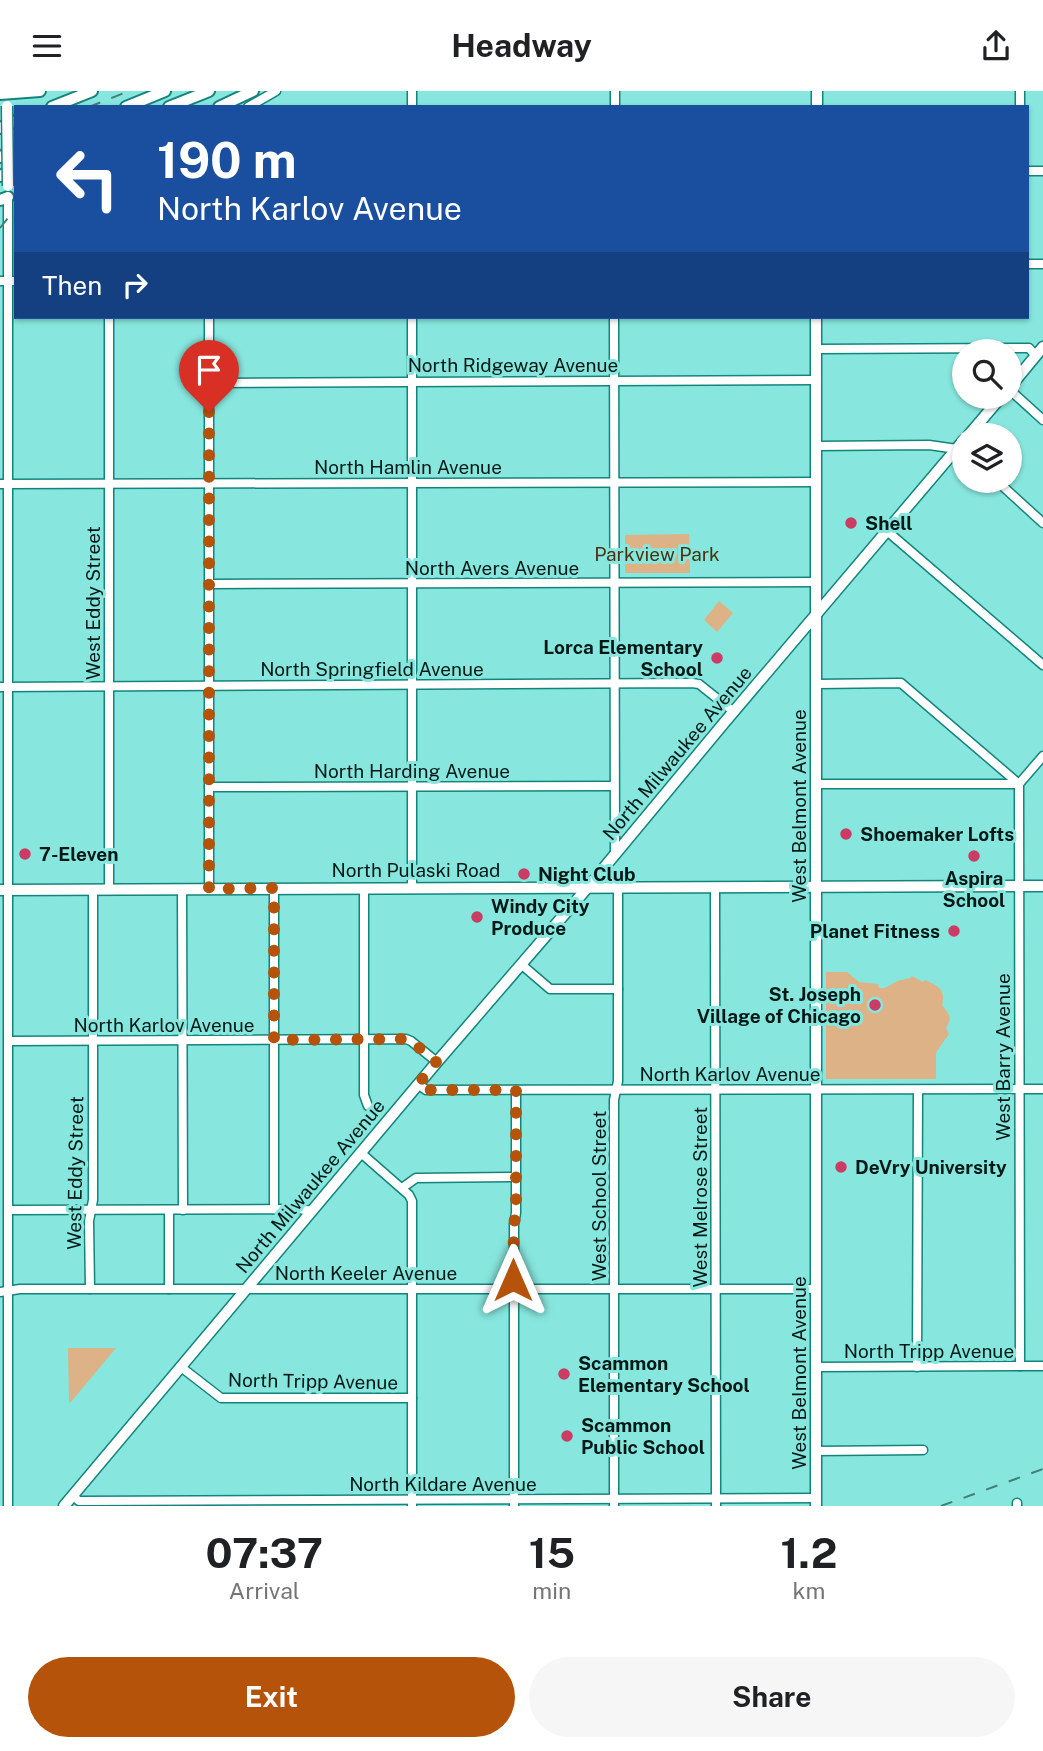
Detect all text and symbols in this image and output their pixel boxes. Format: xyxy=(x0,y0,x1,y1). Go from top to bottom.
icon: menu xyxy=(28,27,66,65)
text: Headway xyxy=(451,27,592,64)
icon: share xyxy=(977,27,1015,65)
text: 190 m xyxy=(157,131,297,189)
icon: left xyxy=(42,133,133,224)
text: North Karlov Avenue xyxy=(157,190,462,227)
icon: right xyxy=(116,266,154,304)
text: Then xyxy=(42,270,102,301)
map controls xyxy=(952,339,1022,493)
button: search xyxy=(952,339,1022,409)
pin xyxy=(179,340,239,412)
icon: arrive xyxy=(190,351,228,389)
street label: North Ridgeway Avenue xyxy=(408,354,618,376)
button: layers xyxy=(952,423,1022,493)
street label: North Hamlin Avenue xyxy=(314,456,502,478)
place label: Shell xyxy=(865,512,913,534)
marker: Shell xyxy=(843,515,859,531)
street label: West Eddy Street xyxy=(82,526,104,680)
park label: Parkview Park xyxy=(594,543,720,565)
street label: North Avers Avenue xyxy=(405,557,579,579)
place label: Lorca Elementary School xyxy=(543,636,703,680)
marker: Lorca Elementary School xyxy=(709,650,725,666)
street label: North Springfield Avenue xyxy=(260,658,484,680)
street label: North Milwaukee Avenue xyxy=(598,662,756,844)
street label: West Belmont Avenue xyxy=(788,709,810,903)
street label: North Harding Avenue xyxy=(314,760,510,782)
place label: Shoemaker Lofts xyxy=(860,823,1014,845)
marker: Shoemaker Lofts xyxy=(838,826,854,842)
place label: 7-Eleven xyxy=(39,843,118,865)
marker: 7-Eleven xyxy=(17,846,33,862)
marker: Aspira School xyxy=(966,848,982,864)
street label: North Pulaski Road xyxy=(332,859,500,881)
place label: Night Club xyxy=(538,863,636,885)
marker: Night Club xyxy=(516,866,532,882)
place label: Aspira School xyxy=(943,867,1005,911)
place label: Windy City Produce xyxy=(491,895,590,939)
marker: Windy City Produce xyxy=(469,909,485,925)
place label: Planet Fitness xyxy=(810,920,940,942)
marker: Planet Fitness xyxy=(946,923,962,939)
street label: West Barry Avenue xyxy=(992,973,1014,1141)
place label: St. Joseph Village of Chicago xyxy=(697,983,861,1027)
marker: St. Joseph Village of Chicago xyxy=(867,997,883,1013)
street label: North Karlov Avenue xyxy=(73,1014,255,1036)
street label: North Karlov Avenue xyxy=(639,1063,821,1085)
street label: North Milwaukee Avenue xyxy=(231,1095,389,1277)
street label: West Eddy Street xyxy=(63,1096,87,1250)
street label: West Melrose Street xyxy=(689,1107,711,1287)
street label: West School Street xyxy=(588,1111,610,1281)
place label: DeVry University xyxy=(855,1156,1007,1178)
marker: DeVry University xyxy=(833,1159,849,1175)
position arrow xyxy=(476,1243,550,1317)
street label: North Keeler Avenue xyxy=(275,1262,457,1284)
street label: West Belmont Avenue xyxy=(788,1276,810,1470)
street label: North Tripp Avenue xyxy=(844,1340,1014,1362)
place label: Scammon Elementary School xyxy=(578,1352,750,1396)
marker: Scammon Elementary School xyxy=(556,1366,572,1382)
street label: North Tripp Avenue xyxy=(228,1369,398,1393)
place label: Scammon Public School xyxy=(581,1414,705,1458)
marker: Scammon Public School xyxy=(559,1428,575,1444)
street label: North Kildare Avenue xyxy=(349,1473,537,1495)
text: 07:37 xyxy=(206,1528,323,1577)
text: 15 xyxy=(529,1528,575,1577)
text: 1.2 xyxy=(781,1528,837,1577)
text: Arrival xyxy=(229,1577,300,1604)
text: min xyxy=(532,1577,571,1604)
text: km xyxy=(793,1577,825,1604)
button: Exit xyxy=(28,1657,515,1737)
button: Share xyxy=(529,1657,1015,1737)

